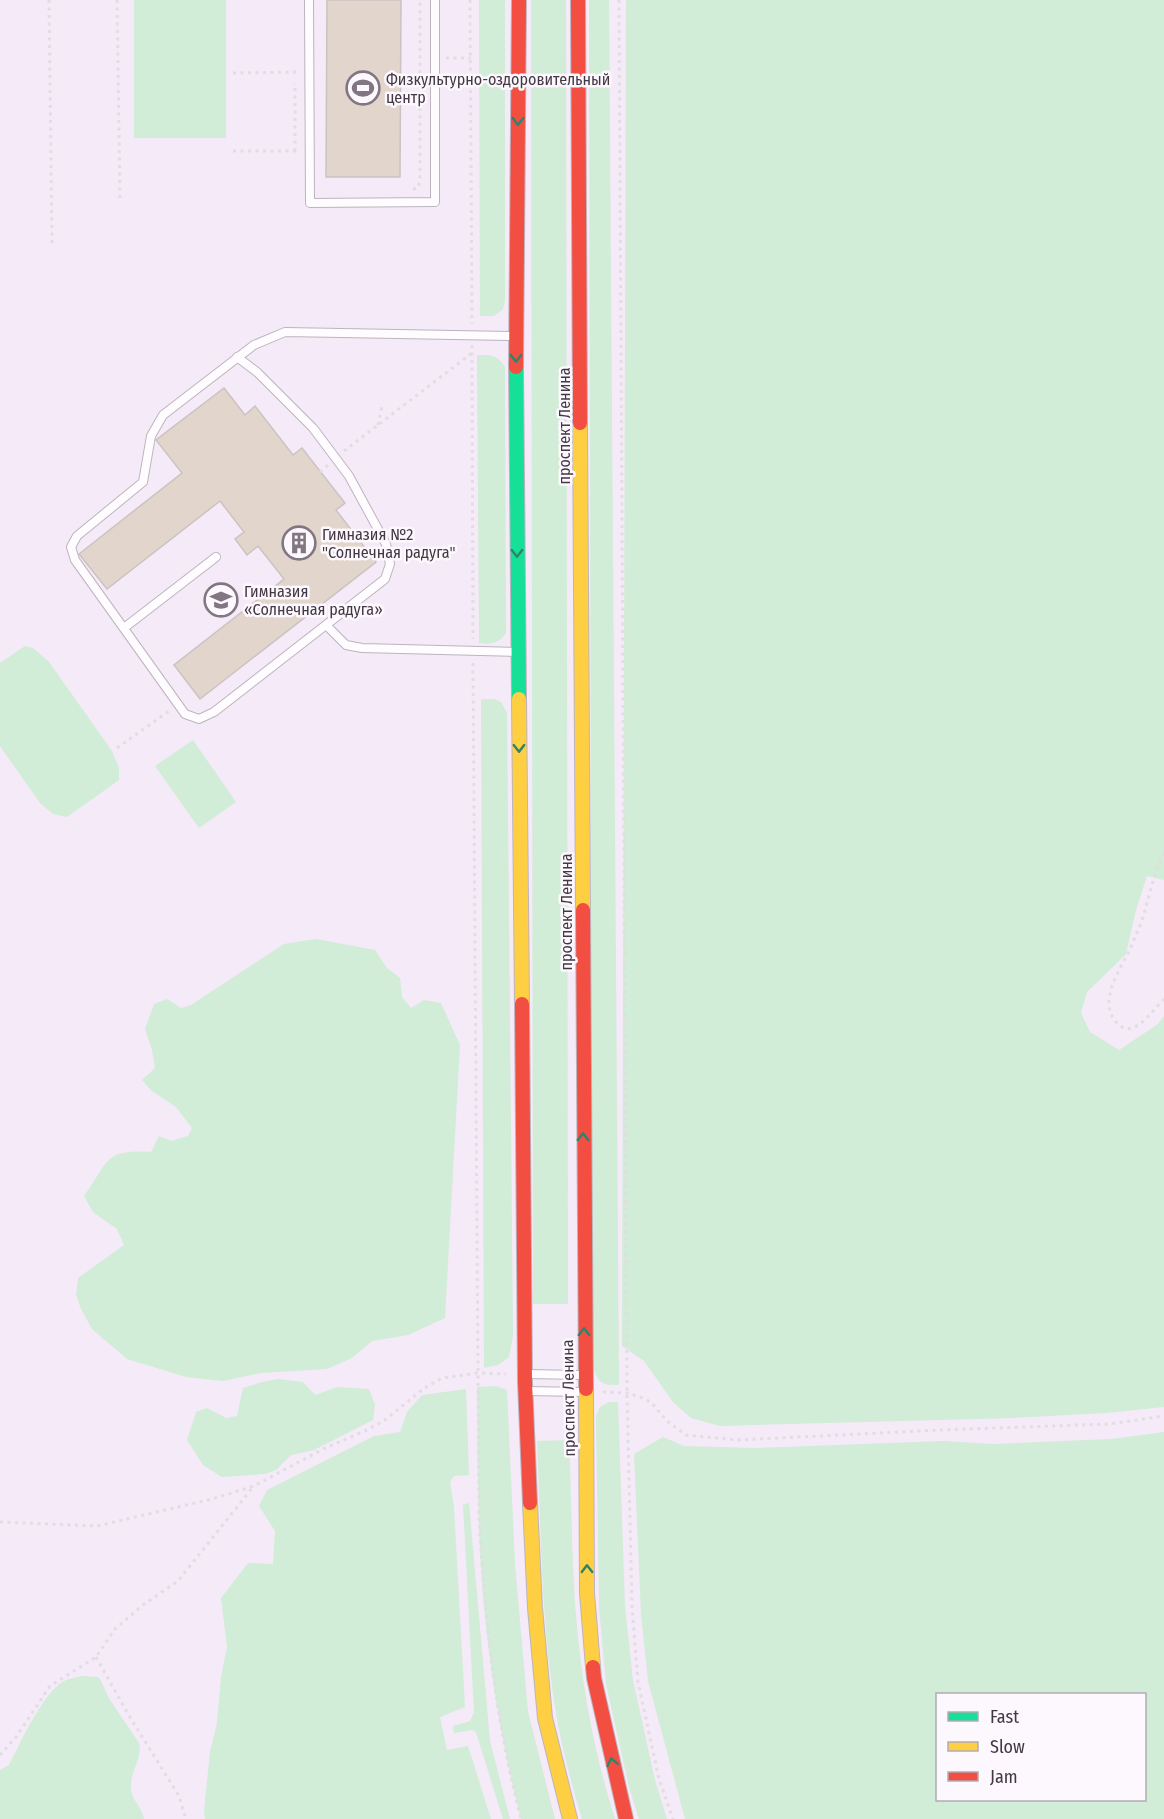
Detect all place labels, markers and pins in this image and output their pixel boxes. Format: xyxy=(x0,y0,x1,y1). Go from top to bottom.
sports icon: Физкультурно-оздоровительный центр xyxy=(345,70,381,106)
place label: Физкультурно-оздоровительный центр xyxy=(386,70,610,107)
building icon: Гимназия №2 "Солнечная радуга" xyxy=(281,525,317,561)
place label: Гимназия №2 "Солнечная радуга" xyxy=(322,525,455,562)
school or university icon: Гимназия «Солнечная радуга» xyxy=(203,582,239,618)
place label: Гимназия «Солнечная радуга» xyxy=(244,582,383,619)

